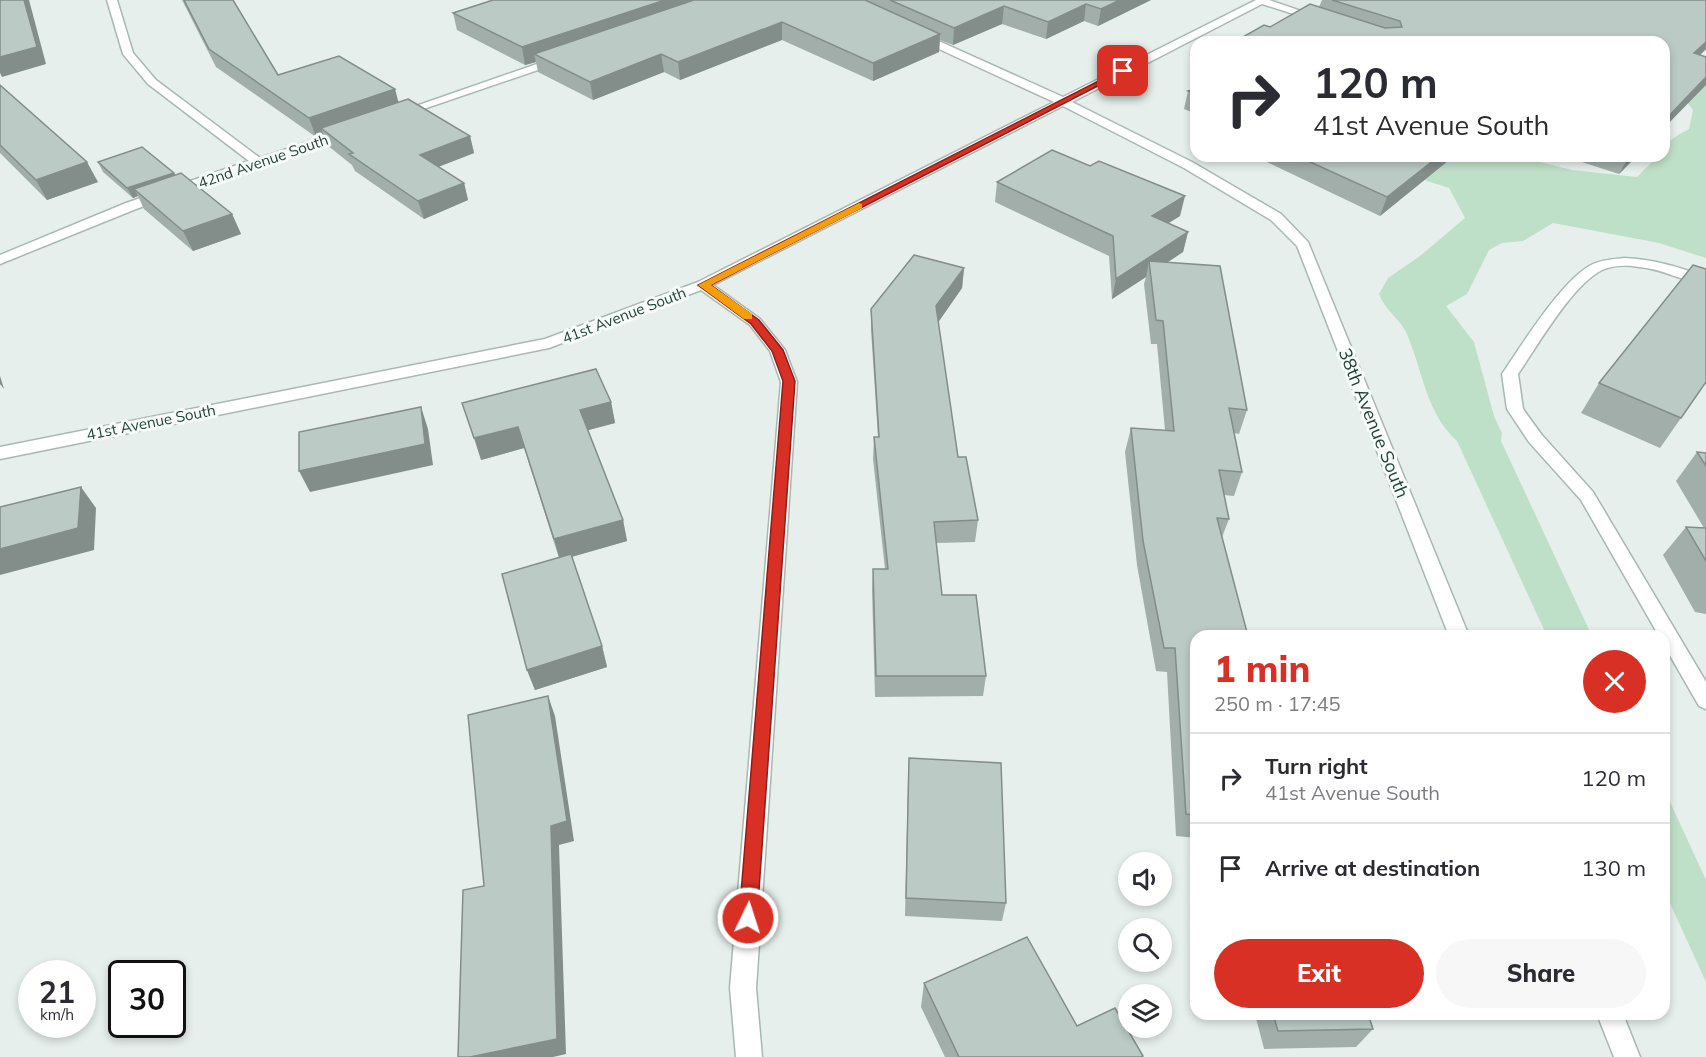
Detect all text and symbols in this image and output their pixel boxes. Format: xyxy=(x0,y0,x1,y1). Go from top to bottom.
pin xyxy=(1097,45,1148,96)
icon: arrive xyxy=(1106,54,1139,87)
text: 120 m xyxy=(1313,56,1438,109)
icon: right xyxy=(1214,60,1292,138)
text: 41st Avenue South xyxy=(1313,108,1549,142)
street label: 42nd Avenue South xyxy=(195,130,331,192)
street label: 41st Avenue South xyxy=(559,283,689,347)
street label: 38th Avenue South xyxy=(1334,345,1414,501)
street label: 41st Avenue South xyxy=(85,400,217,444)
text: 1 min xyxy=(1214,646,1310,691)
button: close xyxy=(1583,650,1646,713)
text: 250 m · 17:45 xyxy=(1214,691,1340,716)
text: Turn right xyxy=(1265,752,1368,780)
icon: right xyxy=(1214,762,1247,795)
text: 120 m xyxy=(1581,764,1646,792)
text: 41st Avenue South xyxy=(1265,780,1440,805)
map controls xyxy=(1118,852,1172,1038)
button: sound xyxy=(1118,852,1172,906)
icon: arrive xyxy=(1214,852,1247,885)
text: Arrive at destination xyxy=(1265,854,1480,882)
text: 130 m xyxy=(1581,854,1646,882)
position arrow xyxy=(716,886,780,950)
button: search xyxy=(1118,918,1172,972)
button: Exit xyxy=(1214,939,1424,1008)
button: Share xyxy=(1436,939,1646,1008)
speed limit sign: 30 xyxy=(108,960,186,1038)
text: 21 xyxy=(39,973,75,1011)
button: layers xyxy=(1118,984,1172,1038)
text: km/h xyxy=(40,1005,74,1024)

